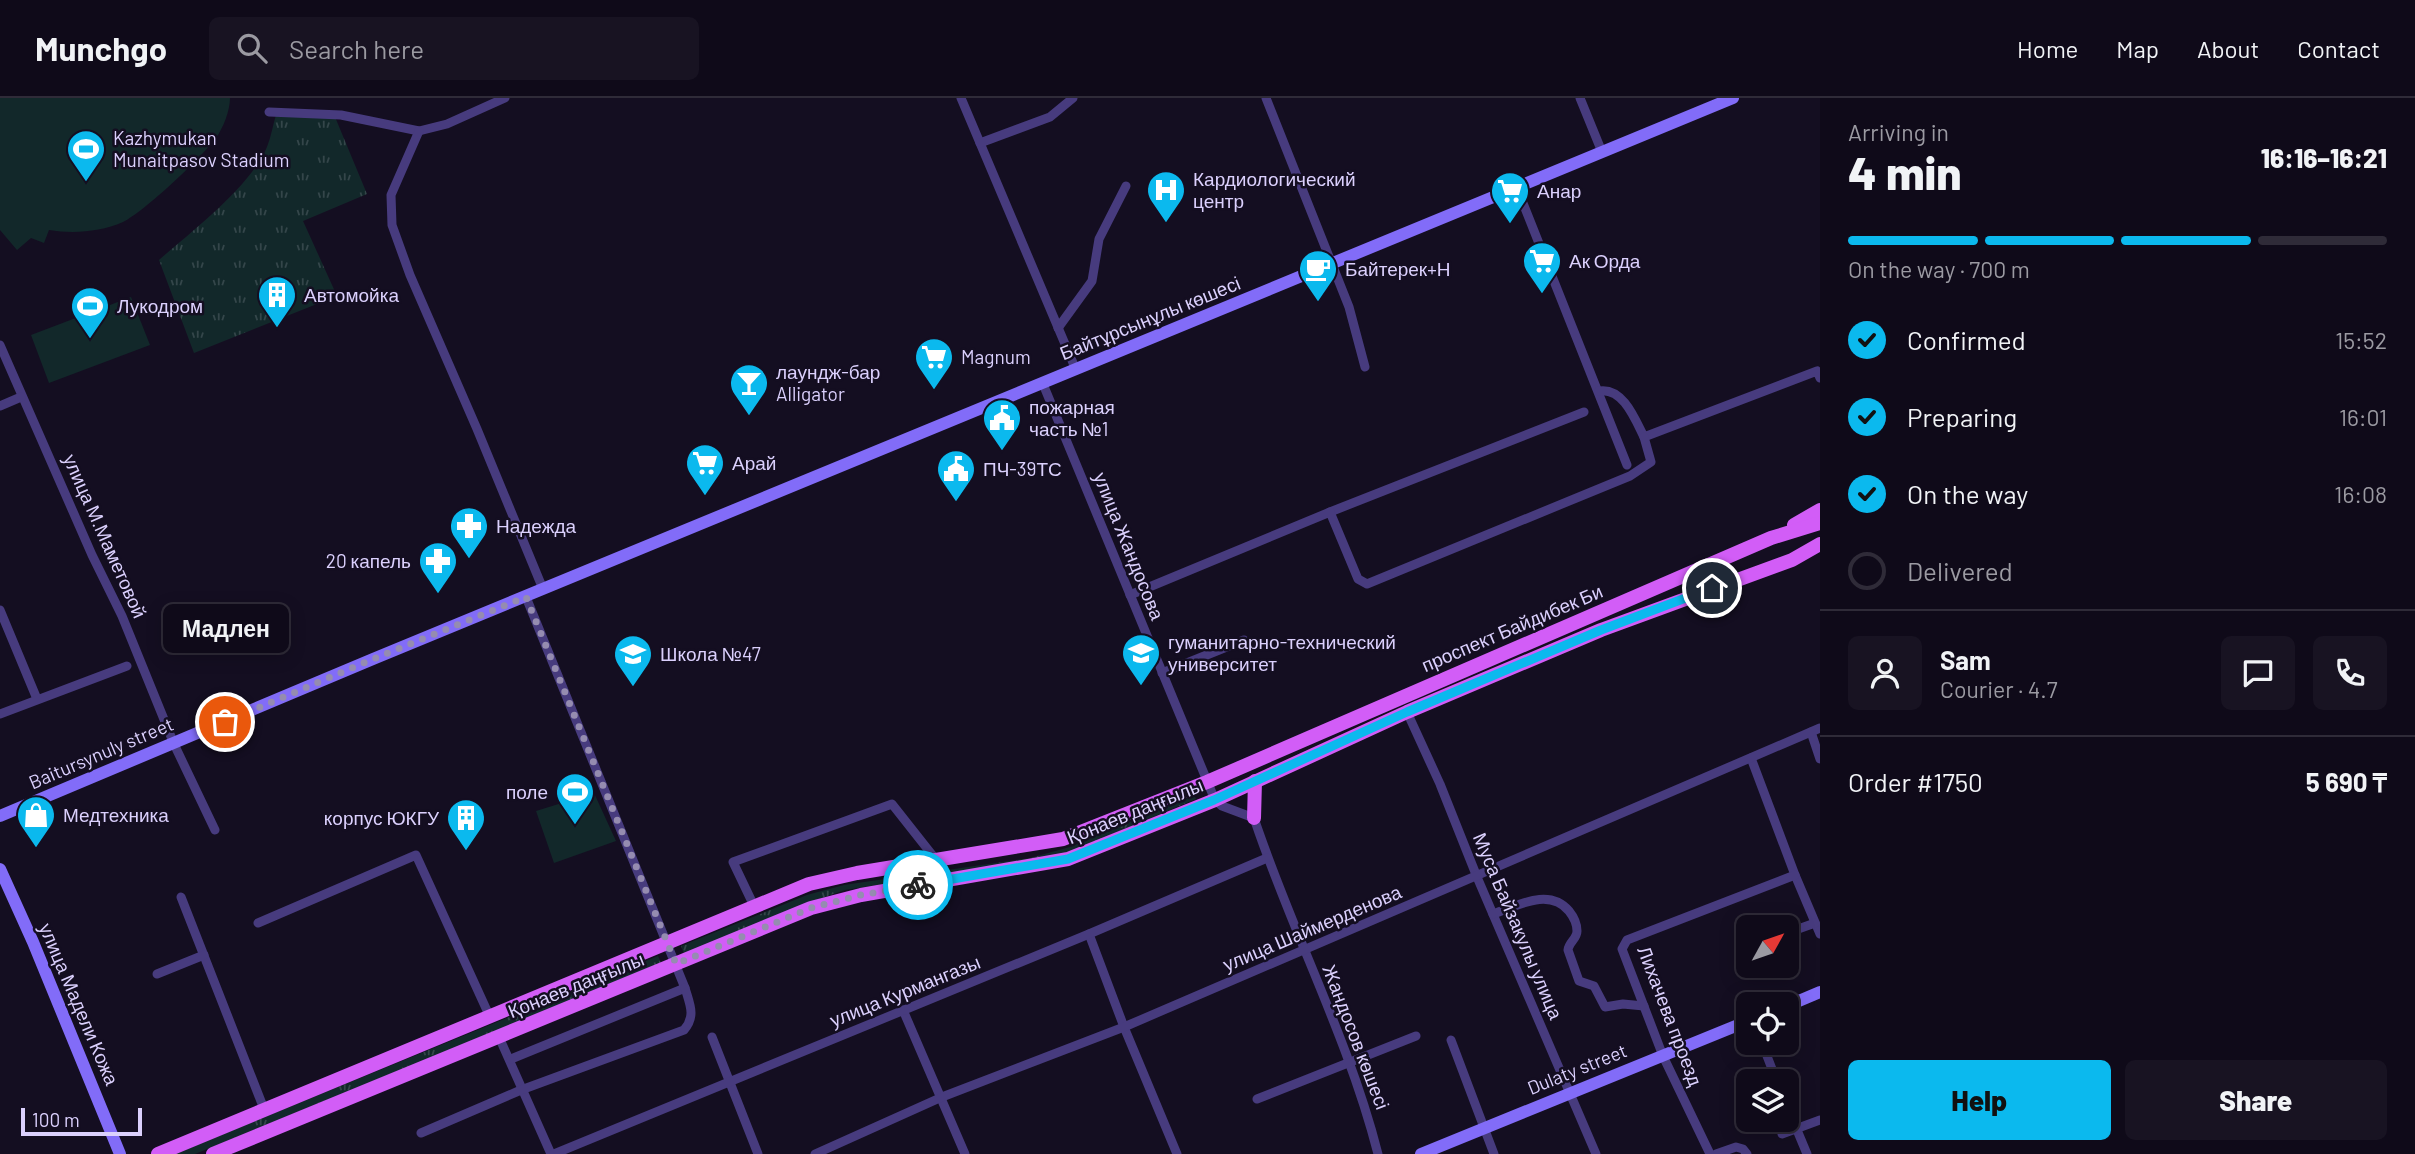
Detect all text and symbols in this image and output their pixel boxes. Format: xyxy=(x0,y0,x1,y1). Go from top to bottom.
search box xyxy=(209,17,699,80)
text: Munchgo xyxy=(35,28,167,68)
icon: search xyxy=(233,29,271,67)
text: Search here xyxy=(289,33,424,64)
text: Home xyxy=(2017,34,2078,63)
text: Map xyxy=(2116,34,2159,63)
text: About xyxy=(2197,34,2259,63)
text: Contact xyxy=(2297,34,2380,63)
text: Arriving in xyxy=(1848,118,1949,146)
place label: Kazhymukan Munaitpasov Stadium xyxy=(113,126,289,171)
sports icon: Kazhymukan Munaitpasov Stadium xyxy=(65,128,107,183)
text: 16:16–16:21 xyxy=(2261,142,2387,173)
text: 4 min xyxy=(1848,144,1962,199)
place label: Кардиологический центр xyxy=(1193,167,1356,212)
hospital icon: Кардиологический центр xyxy=(1145,169,1187,224)
supermarket icon: Анар xyxy=(1489,170,1531,225)
place label: Анар xyxy=(1537,179,1581,202)
supermarket icon: Ак Орда xyxy=(1521,240,1563,295)
cafe icon: Байтерек+Н xyxy=(1297,248,1339,303)
place label: Ак Орда xyxy=(1569,249,1641,272)
text: On the way · 700 m xyxy=(1848,255,2030,283)
place label: Байтерек+Н xyxy=(1345,257,1450,280)
street label: Байтұрсынұлы көшесі xyxy=(1056,271,1243,364)
building icon: Автомойка xyxy=(256,274,298,329)
place label: Автомойка xyxy=(304,283,399,306)
sports icon: Лукодром xyxy=(69,285,111,340)
place label: Лукодром xyxy=(117,294,203,317)
icon: check xyxy=(1848,321,1886,359)
text: Confirmed xyxy=(1907,324,2026,355)
text: 15:52 xyxy=(2335,326,2387,354)
supermarket icon: Magnum xyxy=(913,336,955,391)
place label: Magnum xyxy=(961,345,1031,368)
place label: лаундж-бар Alligator xyxy=(776,360,880,405)
bar icon: лаундж-бар Alligator xyxy=(728,362,770,417)
place label: пожарная часть №1 xyxy=(1029,395,1115,440)
public building icon: пожарная часть №1 xyxy=(981,397,1023,452)
icon: check xyxy=(1848,398,1886,436)
text: Preparing xyxy=(1907,401,2017,432)
text: 16:01 xyxy=(2339,403,2387,431)
supermarket icon: Арай xyxy=(684,442,726,497)
public building icon: ПЧ-39ТС xyxy=(935,448,977,503)
street label: улица М.Маметовой xyxy=(59,450,152,621)
place label: Арай xyxy=(732,451,776,474)
place label: ПЧ-39ТС xyxy=(983,457,1062,480)
street label: улица Жандосова xyxy=(1089,469,1170,623)
icon: check xyxy=(1848,475,1886,513)
text: On the way xyxy=(1907,478,2028,509)
text: 16:08 xyxy=(2334,480,2387,508)
pharmacy icon: Надежда xyxy=(448,505,490,560)
place label: Надежда xyxy=(496,514,577,537)
pharmacy icon: 20 капель xyxy=(417,540,459,595)
place label: 20 капель xyxy=(326,549,411,572)
text: Delivered xyxy=(1907,555,2013,586)
pin xyxy=(1682,558,1742,618)
icon: home xyxy=(1693,569,1731,607)
street label: проспект Байдибек Би xyxy=(1418,579,1606,676)
callout: Мадлен xyxy=(162,603,288,652)
text: Мадлен xyxy=(182,614,270,642)
place label: гуманитарно-технический университет xyxy=(1168,630,1396,675)
school or university icon: гуманитарно-технический университет xyxy=(1120,632,1162,687)
school or university icon: Школа №47 xyxy=(612,633,654,688)
button: person xyxy=(1848,636,1922,710)
button: chat xyxy=(2221,636,2295,710)
button: phone xyxy=(2313,636,2387,710)
place label: Школа №47 xyxy=(660,642,761,665)
text: Sam xyxy=(1940,644,1991,675)
text: Courier · 4.7 xyxy=(1940,675,2058,703)
pin xyxy=(195,692,255,752)
icon: bag xyxy=(206,703,244,741)
street label: Baitursynuly street xyxy=(25,712,177,793)
text: Order #1750 xyxy=(1848,766,1983,797)
text: 5 690 ₸ xyxy=(2306,766,2387,797)
sports icon: поле xyxy=(554,771,596,826)
street label: Қонаев даңғылы xyxy=(1063,773,1206,848)
place label: поле xyxy=(506,780,548,803)
shop icon: Медтехника xyxy=(15,794,57,849)
building icon: корпус ЮКГУ xyxy=(445,797,487,852)
place label: Медтехника xyxy=(63,803,169,826)
place label: корпус ЮКГУ xyxy=(324,806,440,829)
street label: Муса Байзакулы улица xyxy=(1469,829,1568,1023)
courier xyxy=(883,850,953,920)
icon: bike xyxy=(899,866,937,904)
street label: улица Шаймерденова xyxy=(1219,879,1405,976)
north arrow xyxy=(1736,915,1799,978)
map controls xyxy=(1736,915,1799,1132)
street label: улица Мадели Кожа xyxy=(35,919,124,1089)
street label: Лихачева проезд xyxy=(1633,943,1708,1089)
street label: Қонаев даңғылы xyxy=(504,947,647,1022)
street label: улица Курмангазы xyxy=(826,950,983,1031)
street label: Жандосов көшесі xyxy=(1318,961,1395,1112)
button: locate xyxy=(1736,992,1799,1055)
street label: Dulaty street xyxy=(1524,1038,1630,1099)
button: Help xyxy=(1848,1060,2111,1140)
button: Share xyxy=(2125,1060,2387,1140)
button: layers xyxy=(1736,1069,1799,1132)
scale bar xyxy=(21,1105,142,1137)
text: 100 m xyxy=(32,1108,80,1131)

